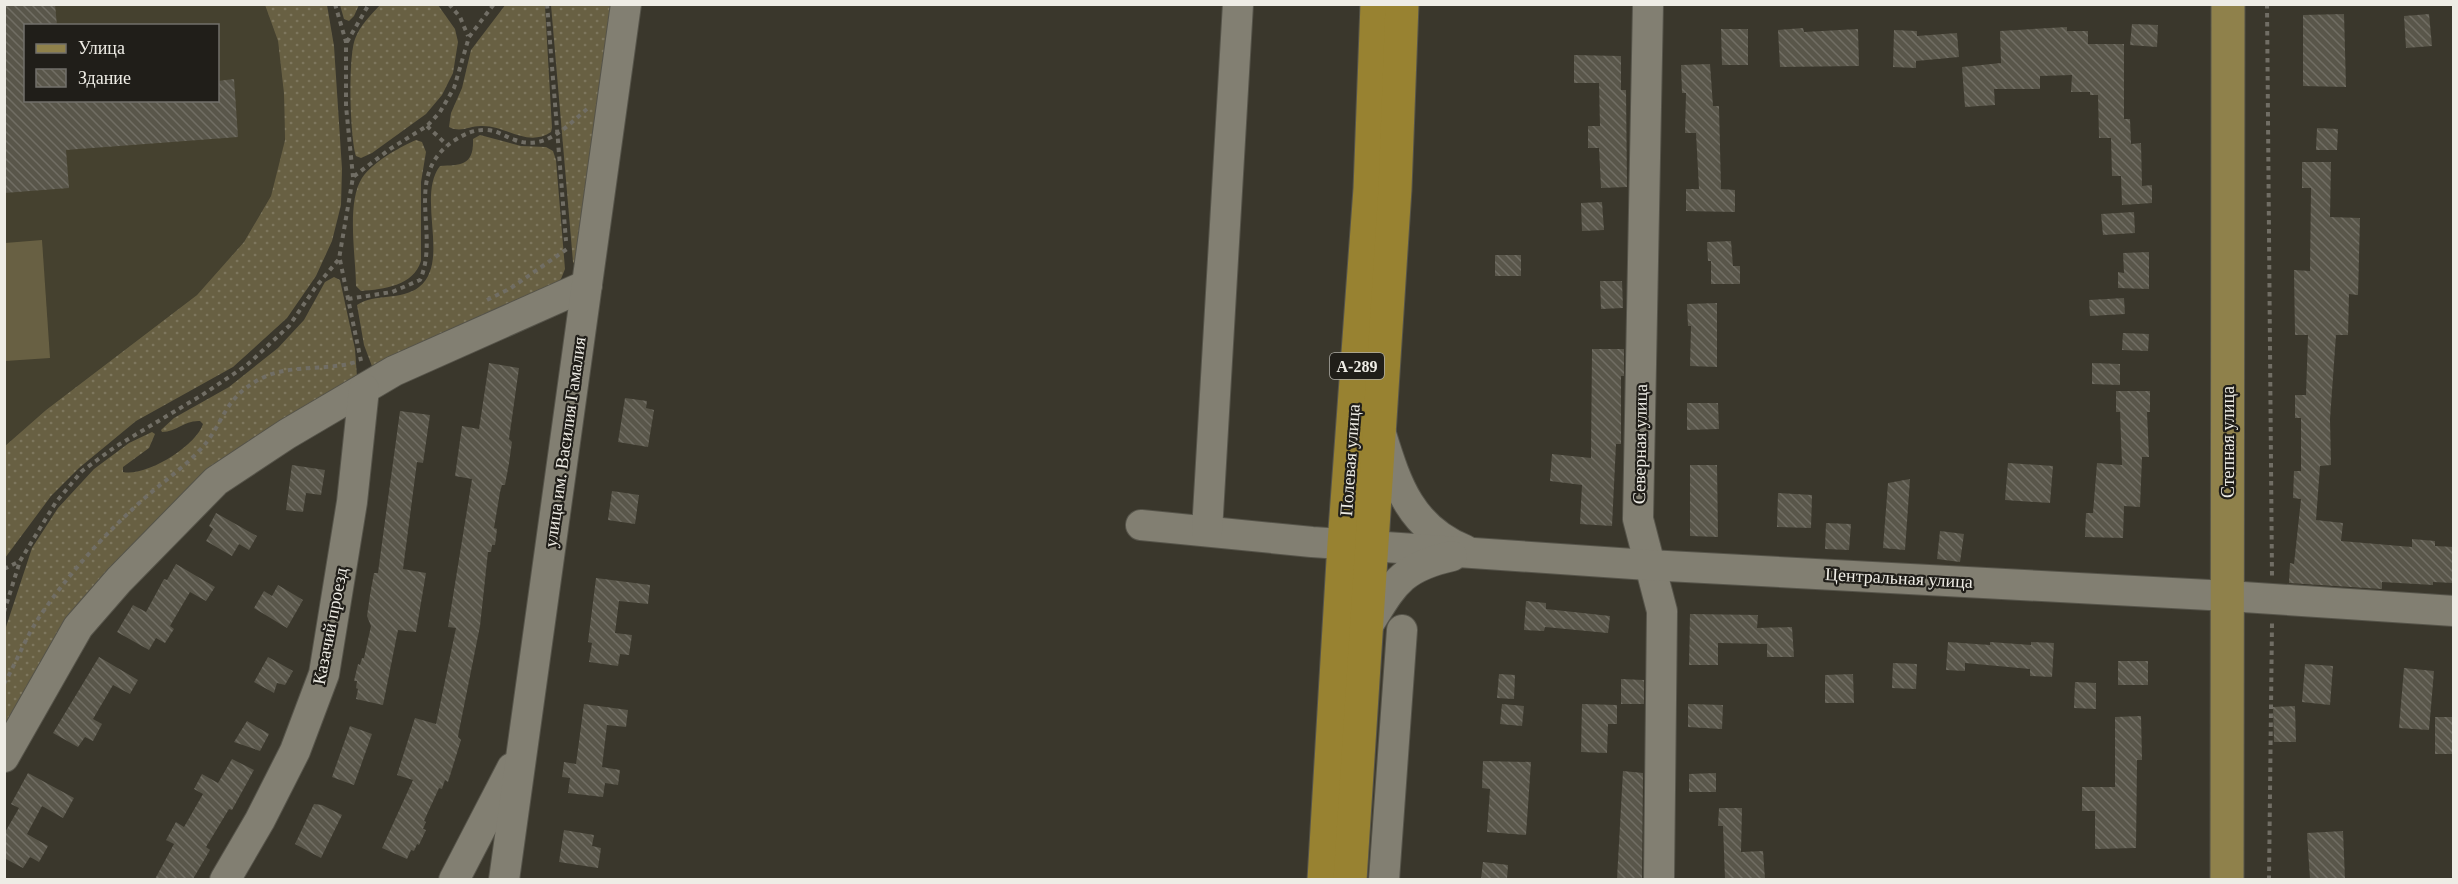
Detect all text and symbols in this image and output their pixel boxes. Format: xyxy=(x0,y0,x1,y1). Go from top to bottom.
legend xyxy=(24,24,219,102)
text: Улица xyxy=(78,38,125,58)
text: Здание xyxy=(78,68,131,88)
street label: улица им. Василия Гамалия xyxy=(540,336,590,548)
road number: А-289 xyxy=(1330,353,1384,379)
street label: Северная улица xyxy=(1629,384,1651,504)
street label: Степная улица xyxy=(2218,386,2238,498)
street label: Полевая улица xyxy=(1336,403,1364,517)
street label: Центральная улица xyxy=(1825,564,1973,592)
street label: Казачий проезд xyxy=(309,566,351,686)

